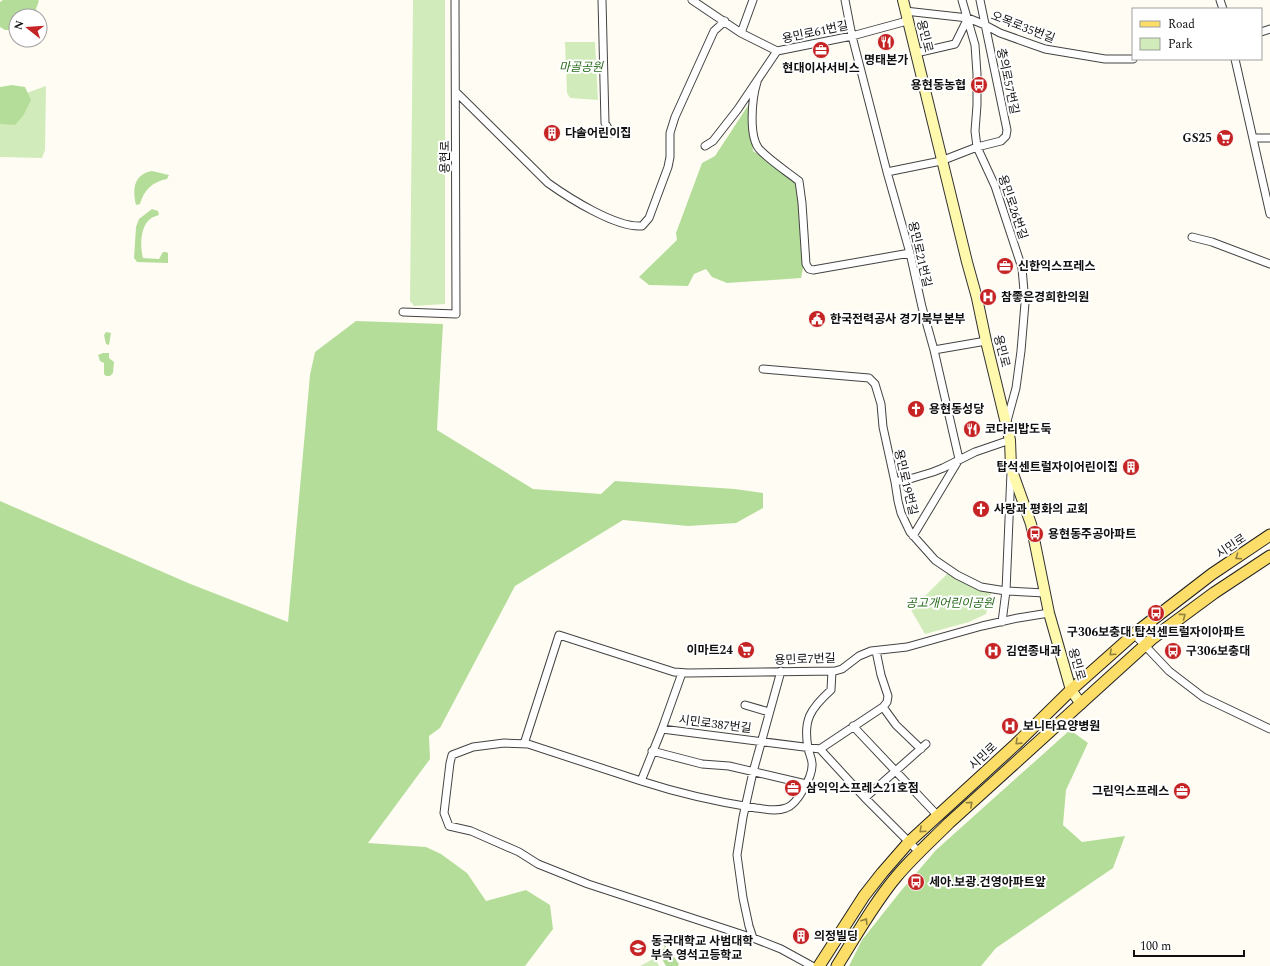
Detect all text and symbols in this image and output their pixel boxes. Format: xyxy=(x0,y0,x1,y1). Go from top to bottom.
street label: 오목로35번길 xyxy=(988,7,1058,48)
north arrow xyxy=(8,8,48,48)
legend xyxy=(1132,8,1262,60)
text: Road xyxy=(1168,15,1195,34)
street label: 용민로61번길 xyxy=(780,16,850,49)
text: N xyxy=(9,18,28,32)
street label: 용민로 xyxy=(911,18,938,54)
restaurant icon: 명태본가 xyxy=(876,32,896,52)
text: Park xyxy=(1168,35,1193,54)
office icon: 현대이사서비스 xyxy=(811,40,831,60)
street label: 충의로57번길 xyxy=(991,46,1024,116)
place label: 명태본가 xyxy=(864,51,908,70)
park label: 마골공원 xyxy=(559,58,604,77)
place label: 현대이사서비스 xyxy=(782,59,860,78)
bus stop icon: 용현동농협 xyxy=(969,75,989,95)
place label: 용현동농협 xyxy=(911,76,966,95)
building icon: 다솔어린이집 xyxy=(542,123,562,143)
place label: 다솔어린이집 xyxy=(565,124,631,143)
supermarket icon: GS25 xyxy=(1215,128,1235,148)
place label: GS25 xyxy=(1183,129,1212,148)
street label: 용현로 xyxy=(436,140,455,174)
street label: 용민로26번길 xyxy=(993,172,1032,242)
street label: 용민로21번길 xyxy=(903,219,936,289)
office icon: 신한익스프레스 xyxy=(995,256,1015,276)
place label: 신한익스프레스 xyxy=(1018,257,1095,276)
hospital icon: 참좋은경희한의원 xyxy=(978,287,998,307)
place label: 참좋은경희한의원 xyxy=(1001,288,1089,307)
public building icon: 한국전력공사 경기북부본부 xyxy=(807,309,827,329)
place label: 한국전력공사 경기북부본부 xyxy=(830,310,965,329)
street label: 용민로 xyxy=(988,333,1015,369)
church icon: 용현동성당 xyxy=(906,399,926,419)
place label: 용현동성당 xyxy=(929,400,984,419)
restaurant icon: 코다리밥도둑 xyxy=(962,419,982,439)
place label: 코다리밥도둑 xyxy=(985,420,1051,439)
street label: 용민로19번길 xyxy=(889,447,922,517)
building icon: 탑석센트럴자이어린이집 xyxy=(1121,457,1141,477)
place label: 탑석센트럴자이어린이집 xyxy=(997,458,1118,477)
church icon: 사랑과 평화의 교회 xyxy=(971,499,991,519)
place label: 사랑과 평화의 교회 xyxy=(994,500,1088,519)
bus stop icon: 용현동주공아파트 xyxy=(1025,524,1045,544)
place label: 용현동주공아파트 xyxy=(1048,525,1136,544)
street label: 시민로 xyxy=(1212,529,1250,564)
one-way arrow xyxy=(1235,552,1242,559)
park label: 공고개어린이공원 xyxy=(906,594,995,613)
bus stop icon: 구306보충대.탑석센트럴자이아파트 xyxy=(1146,603,1166,623)
one-way arrow xyxy=(1178,614,1185,621)
place label: 구306보충대.탑석센트럴자이아파트 xyxy=(1067,623,1245,642)
supermarket icon: 이마트24 xyxy=(736,640,756,660)
place label: 이마트24 xyxy=(686,641,733,660)
hospital icon: 김연종내과 xyxy=(983,641,1003,661)
bus stop icon: 구306보충대 xyxy=(1163,641,1183,661)
place label: 김연종내과 xyxy=(1006,642,1061,661)
place label: 구306보충대 xyxy=(1186,642,1250,661)
street label: 용민로 xyxy=(1063,646,1090,683)
street label: 용민로7번길 xyxy=(774,649,836,670)
one-way arrow xyxy=(1110,649,1117,656)
street label: 시민로387번길 xyxy=(677,711,752,738)
hospital icon: 보니타요양병원 xyxy=(1000,716,1020,736)
place label: 보니타요양병원 xyxy=(1023,717,1100,736)
one-way arrow xyxy=(1015,737,1023,745)
street label: 시민로 xyxy=(965,738,1002,775)
office icon: 삼익익스프레스21호점 xyxy=(783,778,803,798)
place label: 삼익익스프레스21호점 xyxy=(806,779,919,798)
office icon: 그린익스프레스 xyxy=(1172,781,1192,801)
place label: 그린익스프레스 xyxy=(1092,782,1169,801)
one-way arrow xyxy=(965,801,973,809)
one-way arrow xyxy=(919,825,927,833)
bus stop icon: 세아.보광.건영아파트앞 xyxy=(906,872,926,892)
place label: 세아.보광.건영아파트앞 xyxy=(929,873,1046,892)
one-way arrow xyxy=(861,918,868,925)
building icon: 의정빌딩 xyxy=(791,926,811,946)
place label: 의정빌딩 xyxy=(814,927,858,946)
place label: 동국대학교 사범대학 부속 영석고등학교 xyxy=(651,932,753,965)
scale bar xyxy=(1134,932,1244,958)
text: 100 m xyxy=(1140,937,1171,956)
school or university icon: 동국대학교 사범대학 부속 영석고등학교 xyxy=(628,938,648,958)

